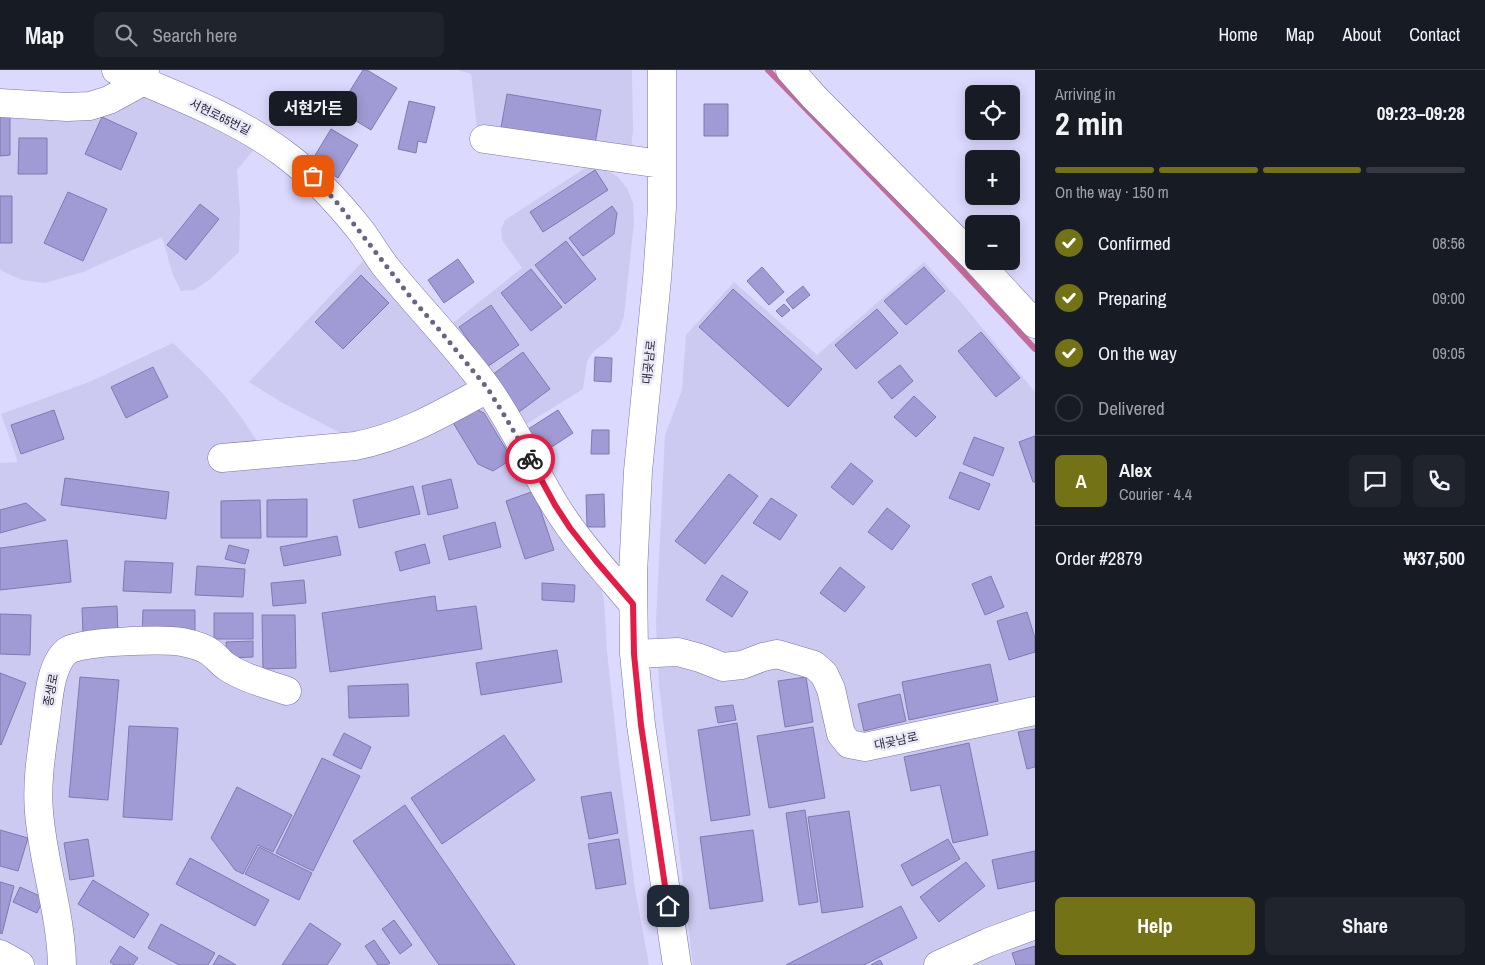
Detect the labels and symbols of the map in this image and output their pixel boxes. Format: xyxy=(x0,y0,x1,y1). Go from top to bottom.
callout: 서현가든 xyxy=(269,91,357,126)
street label: 서현로65번길 xyxy=(187,95,253,139)
pin xyxy=(292,155,334,197)
street label: 대곶남로 xyxy=(639,339,659,385)
courier xyxy=(505,434,555,484)
street label: 종생로 xyxy=(40,672,62,708)
street label: 대곶남로 xyxy=(873,729,919,753)
pin xyxy=(647,885,689,927)

